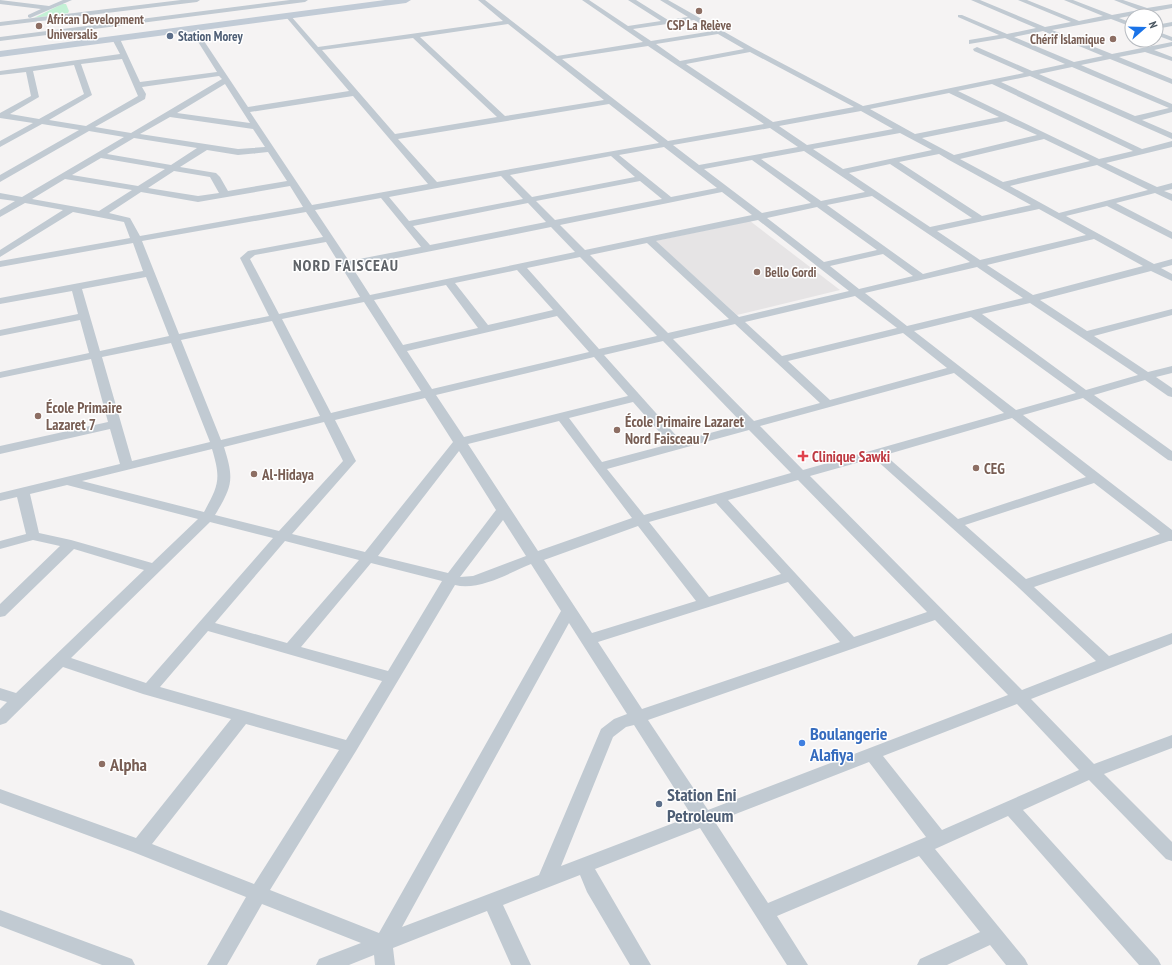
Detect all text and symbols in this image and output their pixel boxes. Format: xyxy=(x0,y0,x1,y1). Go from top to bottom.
marker: CSP La Relève xyxy=(694,6,704,16)
north arrow xyxy=(1124,8,1164,48)
place label: African Development Universalis xyxy=(46,11,144,43)
place label: CSP La Relève xyxy=(667,17,732,34)
text: N xyxy=(1146,19,1161,30)
marker: African Development Universalis xyxy=(34,21,44,31)
place label: Station Morey xyxy=(178,28,244,45)
marker: Station Morey xyxy=(165,31,175,41)
place label: Chérif Islamique xyxy=(1030,31,1105,48)
marker: Chérif Islamique xyxy=(1108,34,1118,44)
district label: NORD FAISCEAU xyxy=(293,255,399,275)
place label: Bello Gordi xyxy=(765,264,816,281)
marker: Bello Gordi xyxy=(752,267,762,277)
place label: École Primaire Lazaret 7 xyxy=(46,398,122,434)
marker: École Primaire Lazaret 7 xyxy=(33,411,43,421)
place label: École Primaire Lazaret Nord Faisceau 7 xyxy=(625,412,745,448)
marker: École Primaire Lazaret Nord Faisceau 7 xyxy=(612,425,622,435)
place label: Clinique Sawki xyxy=(812,447,890,466)
marker: Clinique Sawki xyxy=(797,450,809,462)
place label: CEG xyxy=(984,459,1005,478)
marker: CEG xyxy=(971,463,981,473)
place label: Al-Hidaya xyxy=(261,465,314,484)
marker: Al-Hidaya xyxy=(249,469,259,479)
place label: Boulangerie Alafiya xyxy=(809,722,888,766)
marker: Boulangerie Alafiya xyxy=(797,738,807,748)
place label: Alpha xyxy=(109,753,147,776)
marker: Alpha xyxy=(97,759,107,769)
place label: Station Eni Petroleum xyxy=(667,783,737,827)
marker: Station Eni Petroleum xyxy=(654,799,664,809)

